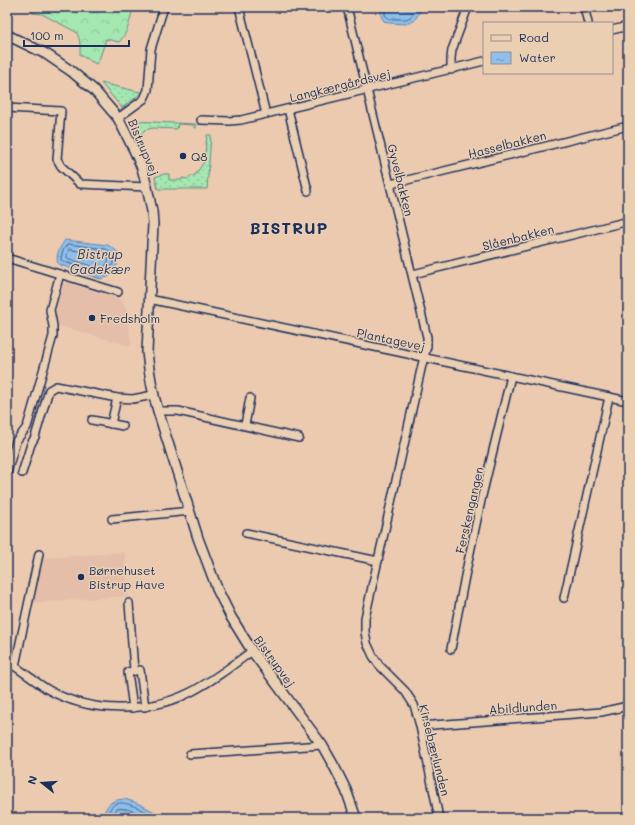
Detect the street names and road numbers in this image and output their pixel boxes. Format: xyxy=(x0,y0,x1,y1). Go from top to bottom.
street label: Langkærgårdsvej xyxy=(288,65,392,105)
street label: Bistrupvej xyxy=(125,116,163,178)
street label: Hasselbakken xyxy=(466,127,548,161)
street label: Gyvelbakken xyxy=(384,142,418,218)
street label: Slåenbakken xyxy=(481,220,555,254)
street label: Plantagevej xyxy=(355,324,427,354)
street label: Ferskengangen xyxy=(451,465,487,555)
street label: Bistrupvej xyxy=(251,632,299,690)
street label: Abildlunden xyxy=(488,697,558,717)
street label: Kirsebærlunden xyxy=(416,703,454,797)

